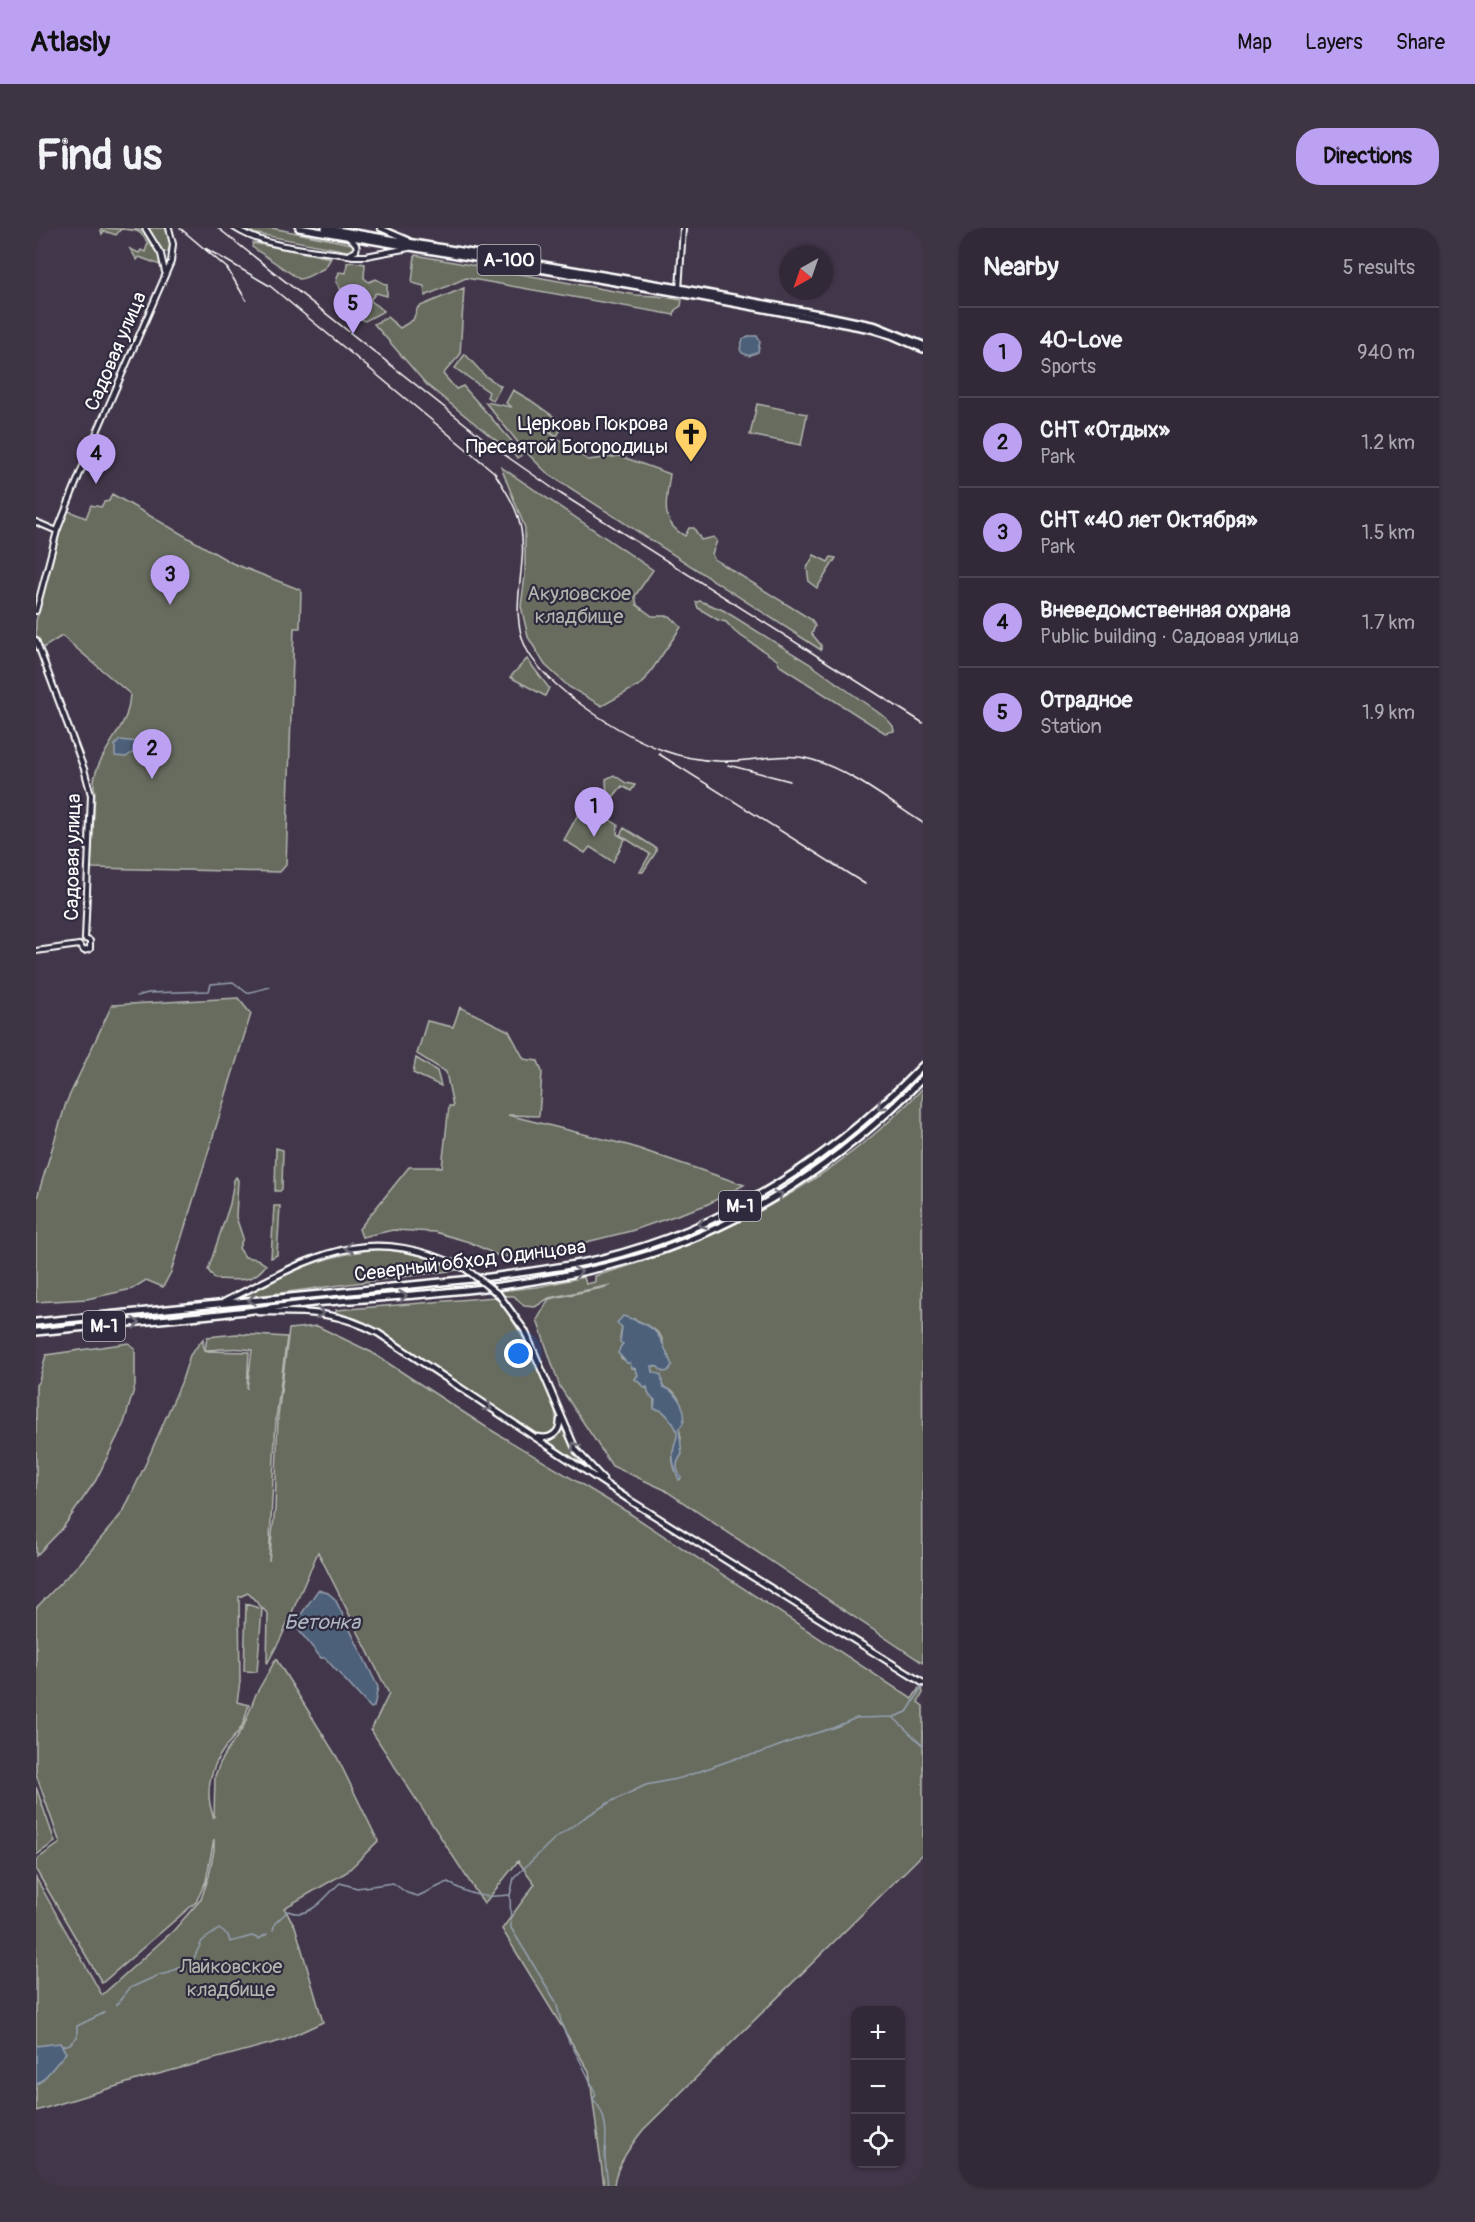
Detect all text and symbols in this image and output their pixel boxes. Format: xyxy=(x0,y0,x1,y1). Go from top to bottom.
text: Atlasly xyxy=(30,25,110,60)
text: Map xyxy=(1237,29,1272,56)
text: Layers xyxy=(1305,29,1363,56)
text: Share xyxy=(1396,29,1445,56)
button: Directions xyxy=(1296,128,1439,185)
text: Find us xyxy=(36,130,162,182)
road number: А-100 xyxy=(478,245,540,275)
north arrow xyxy=(779,246,833,300)
text: Nearby xyxy=(983,251,1059,283)
text: 5 results xyxy=(1343,255,1415,280)
pin: 5 xyxy=(334,285,372,334)
street label: Садовая улица xyxy=(79,288,152,415)
text: 40-Love xyxy=(1040,326,1122,354)
text: 1 xyxy=(999,340,1006,365)
text: 940 m xyxy=(1357,340,1415,365)
text: Sports xyxy=(1040,354,1096,379)
place label: Церковь Покрова Пресвятой Богородицы xyxy=(466,411,668,459)
church icon: Церковь Покрова Пресвятой Богородицы xyxy=(673,416,709,463)
text: СНТ «Отдых» xyxy=(1040,416,1170,444)
text: 2 xyxy=(997,430,1008,455)
text: 1.2 km xyxy=(1361,430,1415,455)
pin: 4 xyxy=(76,434,116,484)
text: Park xyxy=(1040,444,1075,469)
text: СНТ «40 лет Октября» xyxy=(1040,506,1257,534)
text: 3 xyxy=(997,520,1008,545)
text: 1.5 km xyxy=(1362,520,1415,545)
text: Park xyxy=(1040,534,1075,559)
pin: 3 xyxy=(150,556,190,605)
park label: Акуловское кладбище xyxy=(527,581,631,629)
text: Вневедомственная охрана xyxy=(1040,596,1291,624)
text: 4 xyxy=(997,610,1008,635)
text: 1.7 km xyxy=(1362,610,1415,635)
text: Public building · Садовая улица xyxy=(1040,624,1299,649)
text: Отрадное xyxy=(1040,686,1132,714)
text: 5 xyxy=(997,700,1008,725)
text: 1.9 km xyxy=(1362,700,1415,725)
text: Station xyxy=(1040,714,1102,739)
pin: 2 xyxy=(132,730,172,779)
pin: 1 xyxy=(574,788,614,837)
street label: Садовая улица xyxy=(59,793,86,921)
one-way arrow xyxy=(878,1099,888,1110)
road number: М-1 xyxy=(719,1191,761,1221)
one-way arrow xyxy=(773,1191,783,1203)
one-way arrow xyxy=(697,1217,708,1229)
street label: Северный обход Одинцова xyxy=(353,1234,587,1287)
one-way arrow xyxy=(345,1241,355,1254)
one-way arrow xyxy=(573,1266,583,1279)
one-way arrow xyxy=(399,1290,408,1303)
one-way arrow xyxy=(248,1293,257,1306)
one-way arrow xyxy=(315,1307,324,1319)
road number: М-1 xyxy=(83,1311,125,1341)
one-way arrow xyxy=(132,1316,141,1329)
your location xyxy=(504,1339,533,1368)
one-way arrow xyxy=(482,1400,493,1411)
one-way arrow xyxy=(570,1442,582,1452)
water label: Бетонка xyxy=(284,1609,361,1636)
park label: Лайковское кладбище xyxy=(179,1954,283,2002)
map controls xyxy=(851,2006,905,2168)
button: + xyxy=(851,2006,905,2060)
button: − xyxy=(851,2060,905,2114)
button: locate xyxy=(851,2114,905,2168)

